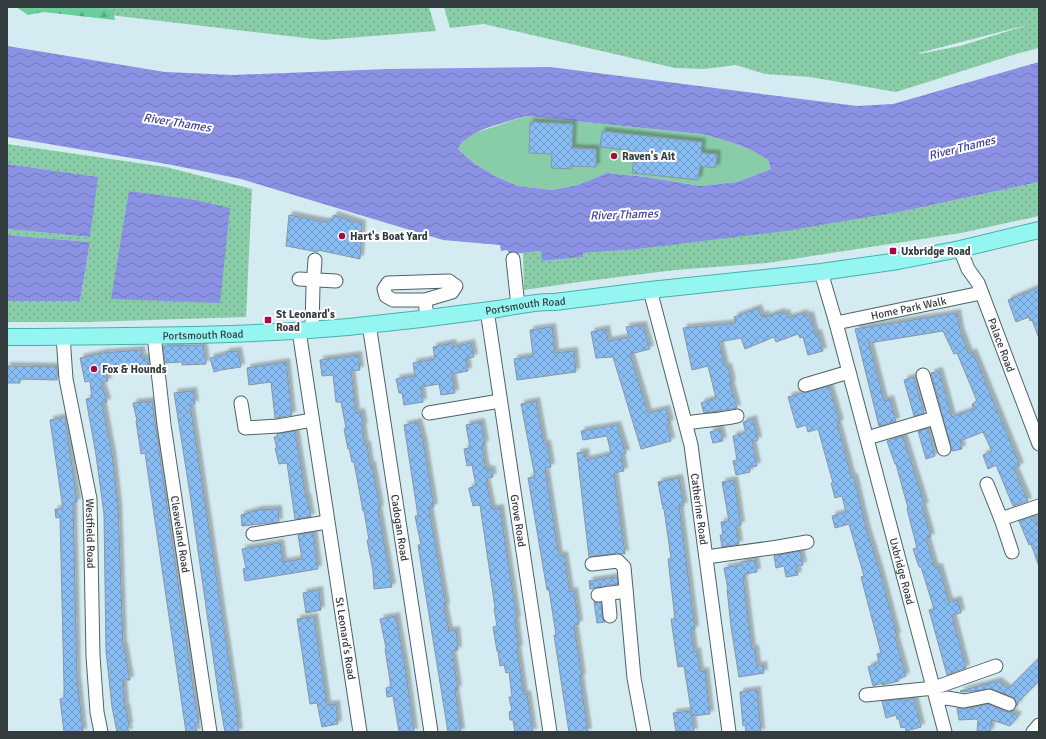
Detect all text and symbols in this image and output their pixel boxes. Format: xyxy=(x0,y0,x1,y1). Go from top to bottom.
water label: River Thames xyxy=(142,110,214,136)
water label: River Thames xyxy=(927,132,999,164)
place label: Raven's Ait xyxy=(622,150,675,163)
marker: Raven's Ait xyxy=(609,151,619,161)
water label: River Thames xyxy=(590,206,660,224)
place label: Hart's Boat Yard xyxy=(350,230,428,243)
marker: Hart's Boat Yard xyxy=(337,231,347,241)
place label: Uxbridge Road xyxy=(901,245,971,258)
marker: Uxbridge Road xyxy=(888,246,898,256)
street label: Portsmouth Road xyxy=(484,294,567,317)
street label: Home Park Walk xyxy=(870,294,948,322)
place label: St Leonard's Road xyxy=(276,308,335,334)
marker: St Leonard's Road xyxy=(263,315,273,325)
street label: Palace Road xyxy=(985,316,1018,374)
street label: Portsmouth Road xyxy=(162,327,244,342)
place label: Fox & Hounds xyxy=(102,363,167,376)
marker: Fox & Hounds xyxy=(89,364,99,374)
street label: Catherine Road xyxy=(688,472,711,546)
street label: Cadogan Road xyxy=(388,494,411,562)
street label: Grove Road xyxy=(508,494,529,548)
street label: Cleaveland Road xyxy=(168,495,193,574)
street label: Westfield Road xyxy=(83,498,98,569)
street label: Uxbridge Road xyxy=(887,536,917,606)
street label: St Leonard's Road xyxy=(333,596,359,681)

